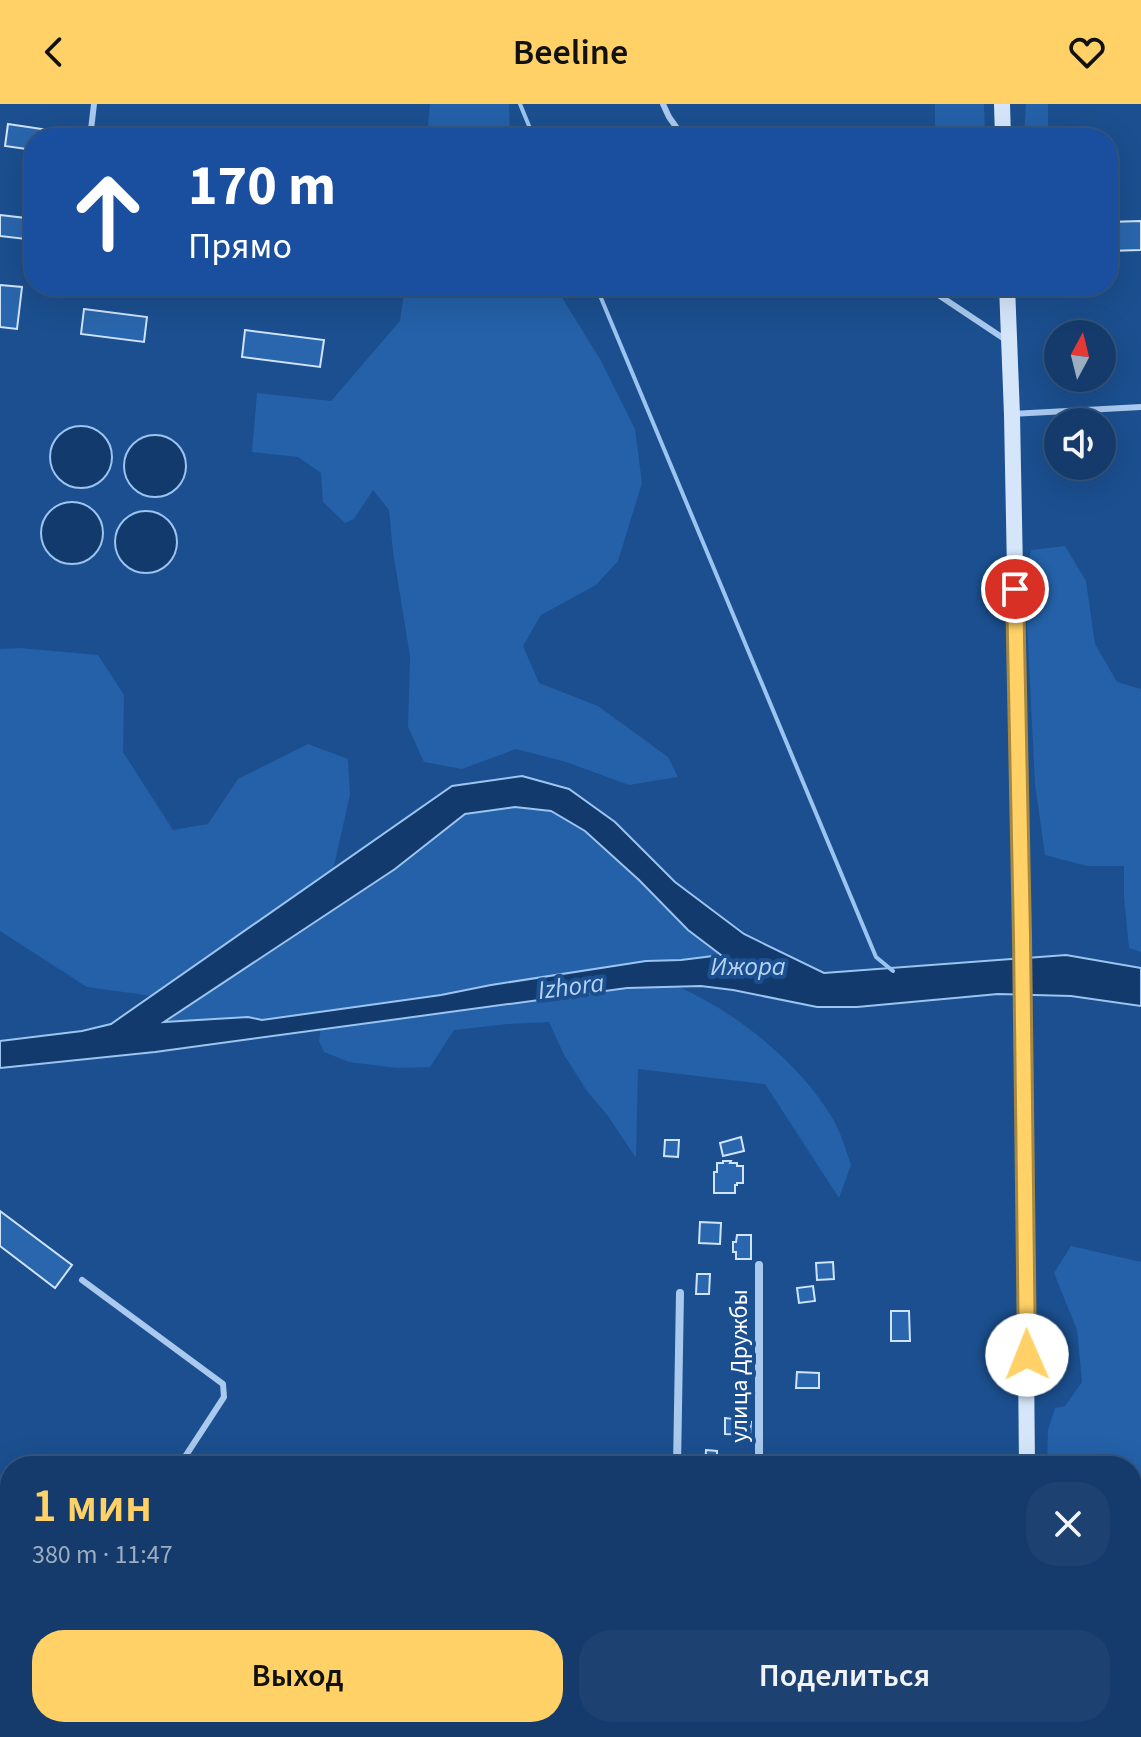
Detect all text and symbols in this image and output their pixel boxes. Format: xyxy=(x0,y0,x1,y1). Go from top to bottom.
text: Beeline xyxy=(513,27,628,78)
icon: back xyxy=(32,30,76,74)
icon: heart xyxy=(1065,30,1109,74)
text: 170 m xyxy=(188,147,336,226)
icon: ahead xyxy=(56,160,160,264)
text: Прямо xyxy=(188,221,292,272)
north arrow xyxy=(1044,320,1116,392)
map controls xyxy=(1044,320,1116,480)
button: sound xyxy=(1044,408,1116,480)
pin xyxy=(981,555,1049,623)
icon: arrive xyxy=(993,567,1037,611)
water label: Ижора xyxy=(710,948,786,985)
water label: Izhora xyxy=(536,964,606,1009)
street label: улица Дружбы xyxy=(722,1289,757,1443)
position arrow xyxy=(985,1313,1069,1397)
text: 1 мин xyxy=(32,1472,152,1540)
button: close xyxy=(1026,1482,1110,1566)
text: 380 m · 11:47 xyxy=(32,1536,173,1573)
button: Выход xyxy=(32,1630,563,1722)
button: Поделиться xyxy=(579,1630,1110,1722)

